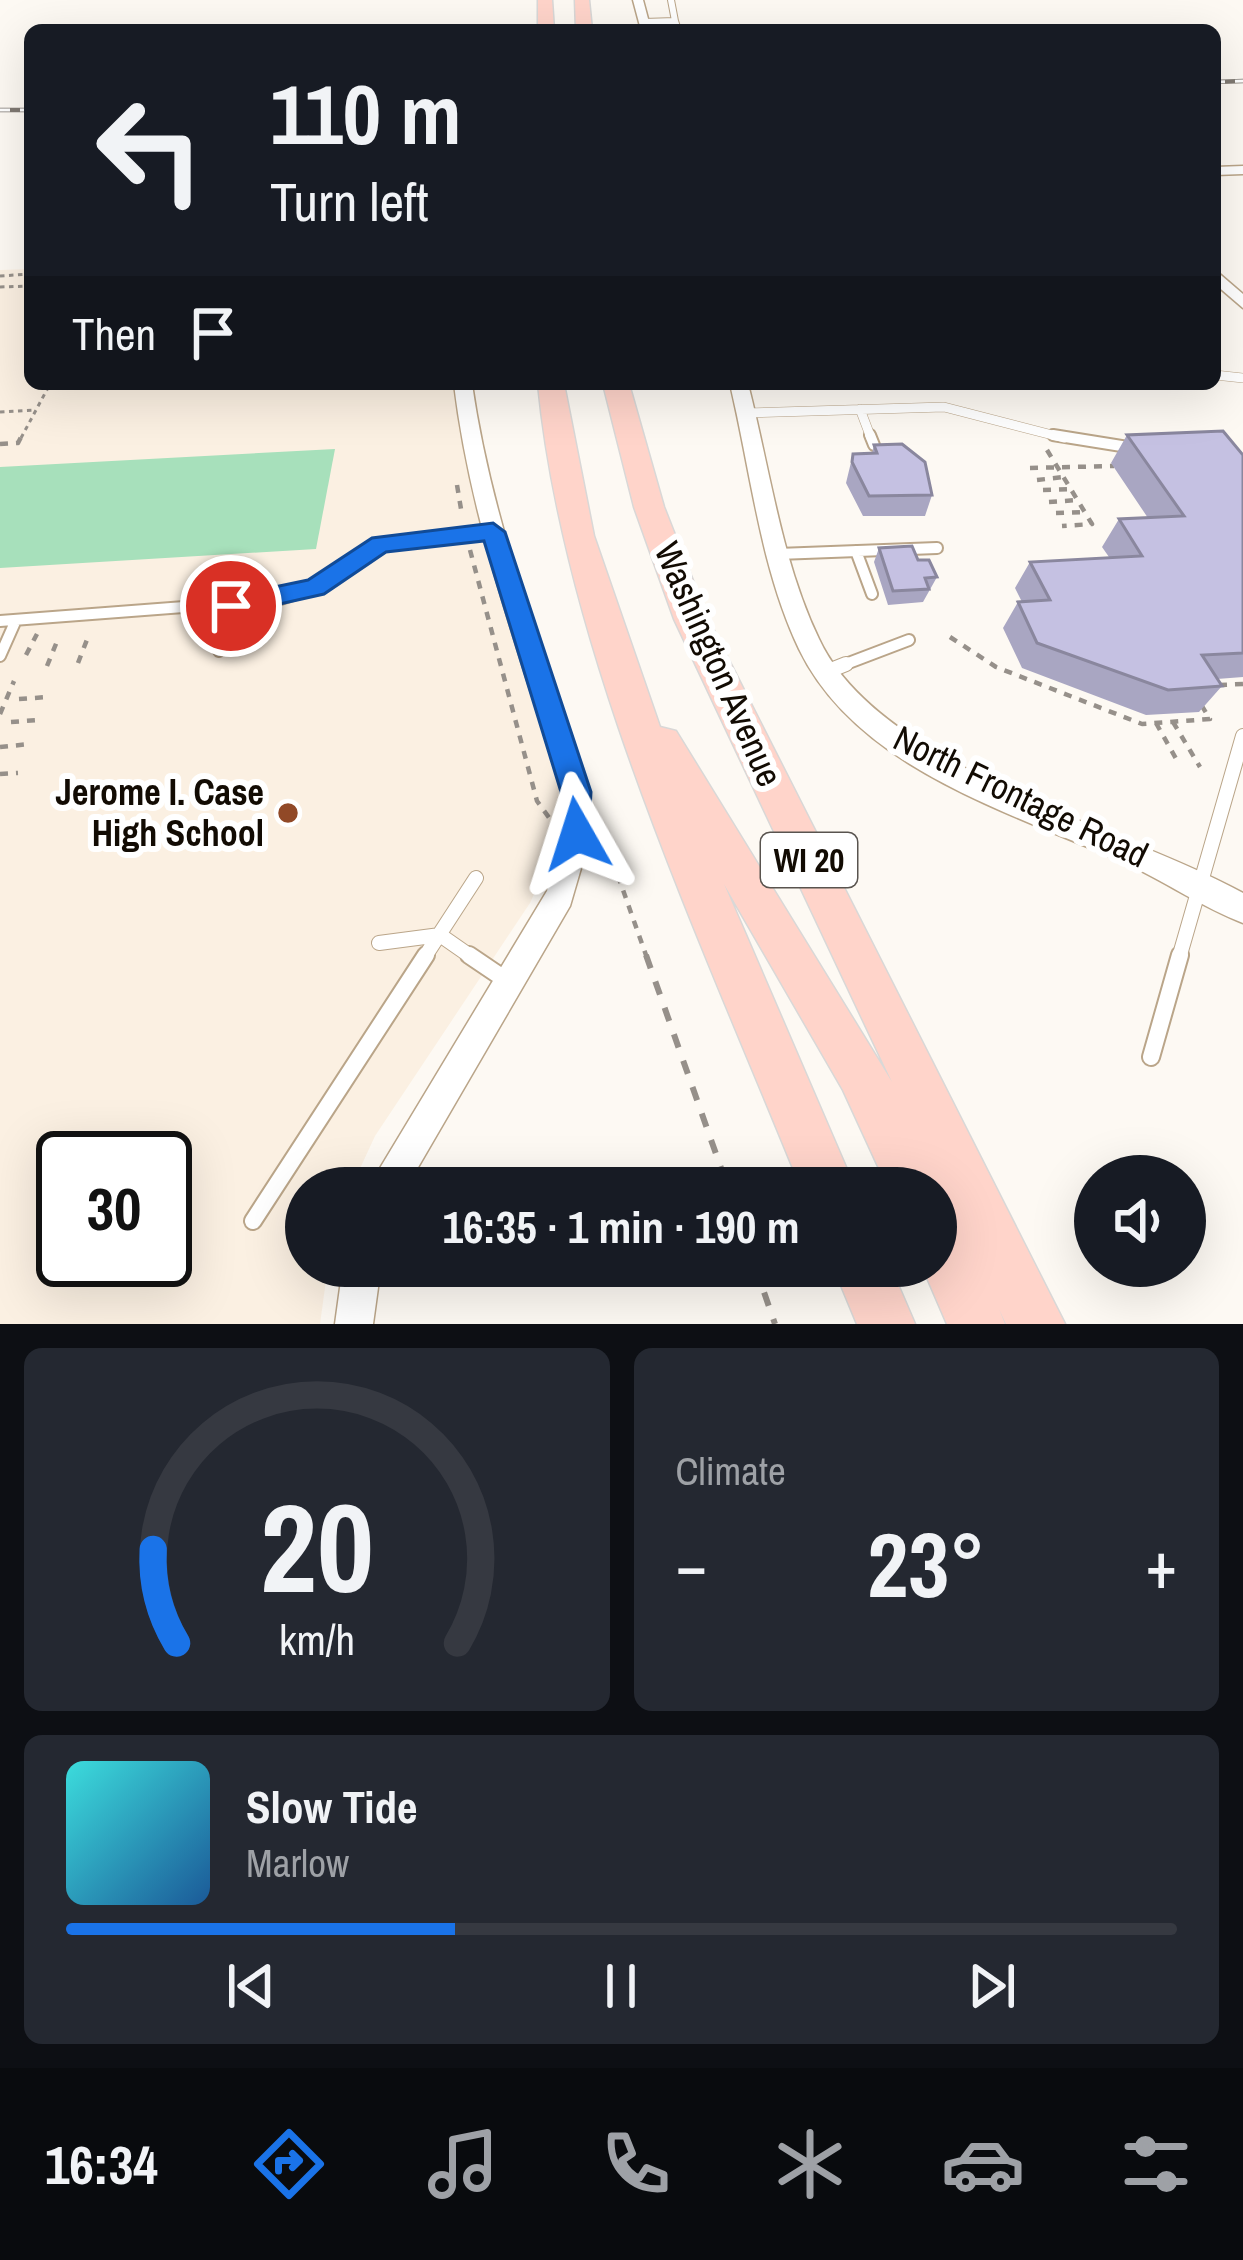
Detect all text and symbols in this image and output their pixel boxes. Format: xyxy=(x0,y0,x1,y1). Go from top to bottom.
text: 110 m xyxy=(270,57,462,170)
icon: left xyxy=(72,72,228,228)
text: Turn left xyxy=(270,165,429,238)
icon: arrive xyxy=(180,300,246,366)
text: Then xyxy=(72,303,156,364)
street label: Washington Avenue xyxy=(644,534,794,794)
pin xyxy=(180,555,282,657)
icon: arrive xyxy=(198,573,264,639)
street label: North Frontage Road xyxy=(886,714,1156,878)
place label: Jerome I. Case High School xyxy=(56,768,264,857)
position arrow xyxy=(514,771,640,897)
marker: Jerome I. Case High School xyxy=(275,800,301,826)
road number: WI 20 xyxy=(761,833,857,887)
speed limit sign: 30 xyxy=(36,1131,192,1287)
map controls xyxy=(1074,1155,1206,1287)
button: sound xyxy=(1074,1155,1206,1287)
text: 16:35 · 1 min · 190 m xyxy=(443,1196,799,1257)
text: Climate xyxy=(676,1445,786,1497)
text: 20 xyxy=(260,1463,374,1631)
text: 23° xyxy=(867,1504,985,1625)
text: − xyxy=(676,1520,707,1609)
text: + xyxy=(1145,1520,1177,1609)
text: km/h xyxy=(279,1610,355,1667)
text: Slow Tide xyxy=(246,1776,418,1837)
text: Marlow xyxy=(246,1837,349,1889)
icon: previous xyxy=(218,1953,284,2019)
icon: pause xyxy=(588,1953,654,2019)
icon: next xyxy=(959,1953,1025,2019)
icon: directions xyxy=(247,2122,331,2206)
icon: music xyxy=(421,2122,505,2206)
icon: phone xyxy=(594,2122,678,2206)
icon: climate xyxy=(768,2122,852,2206)
icon: car xyxy=(941,2122,1025,2206)
icon: filters xyxy=(1114,2122,1198,2206)
text: 16:34 xyxy=(45,2128,158,2201)

